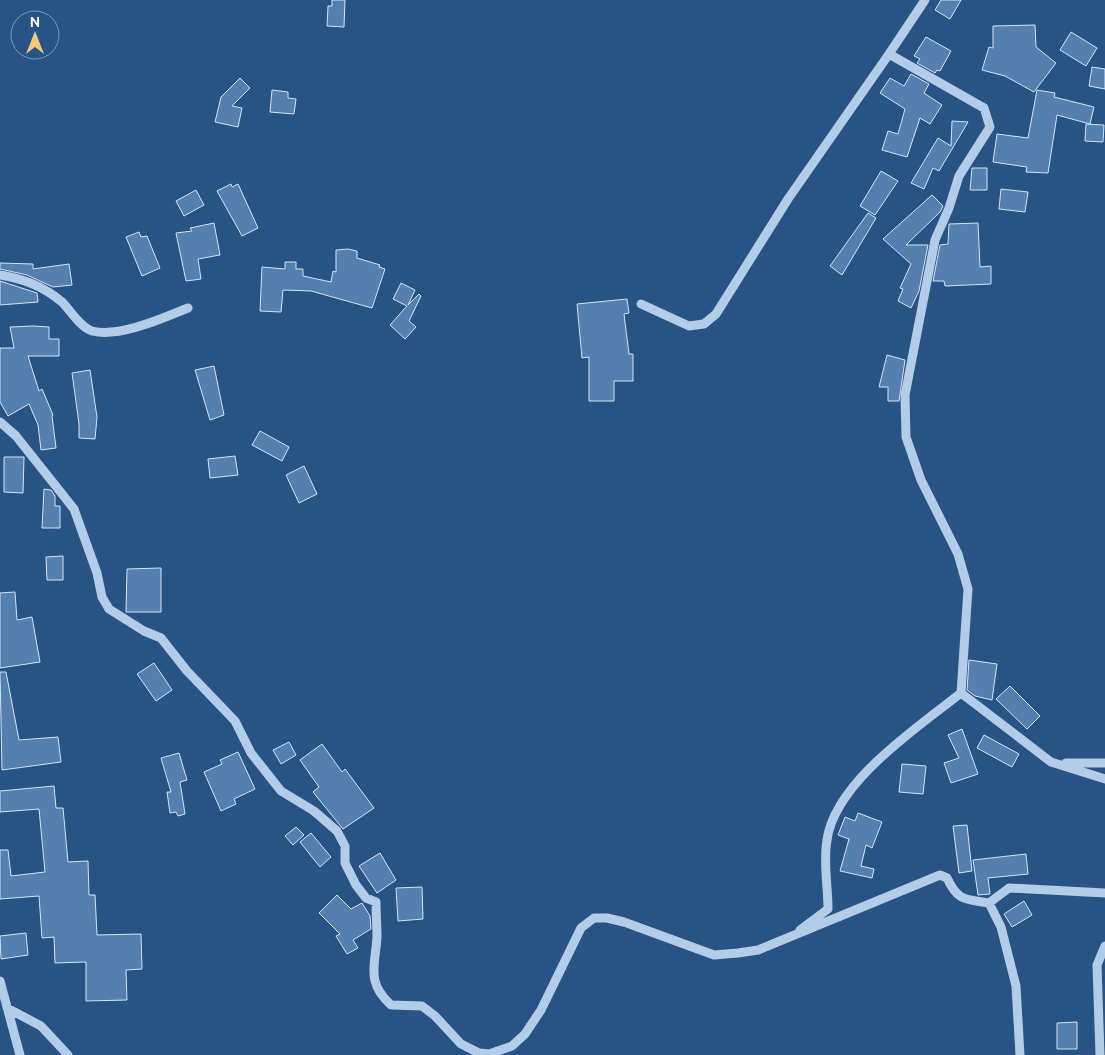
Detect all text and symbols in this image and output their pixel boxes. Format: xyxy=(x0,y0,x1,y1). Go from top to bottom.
north arrow xyxy=(10,10,60,60)
text: N xyxy=(30,14,40,30)

